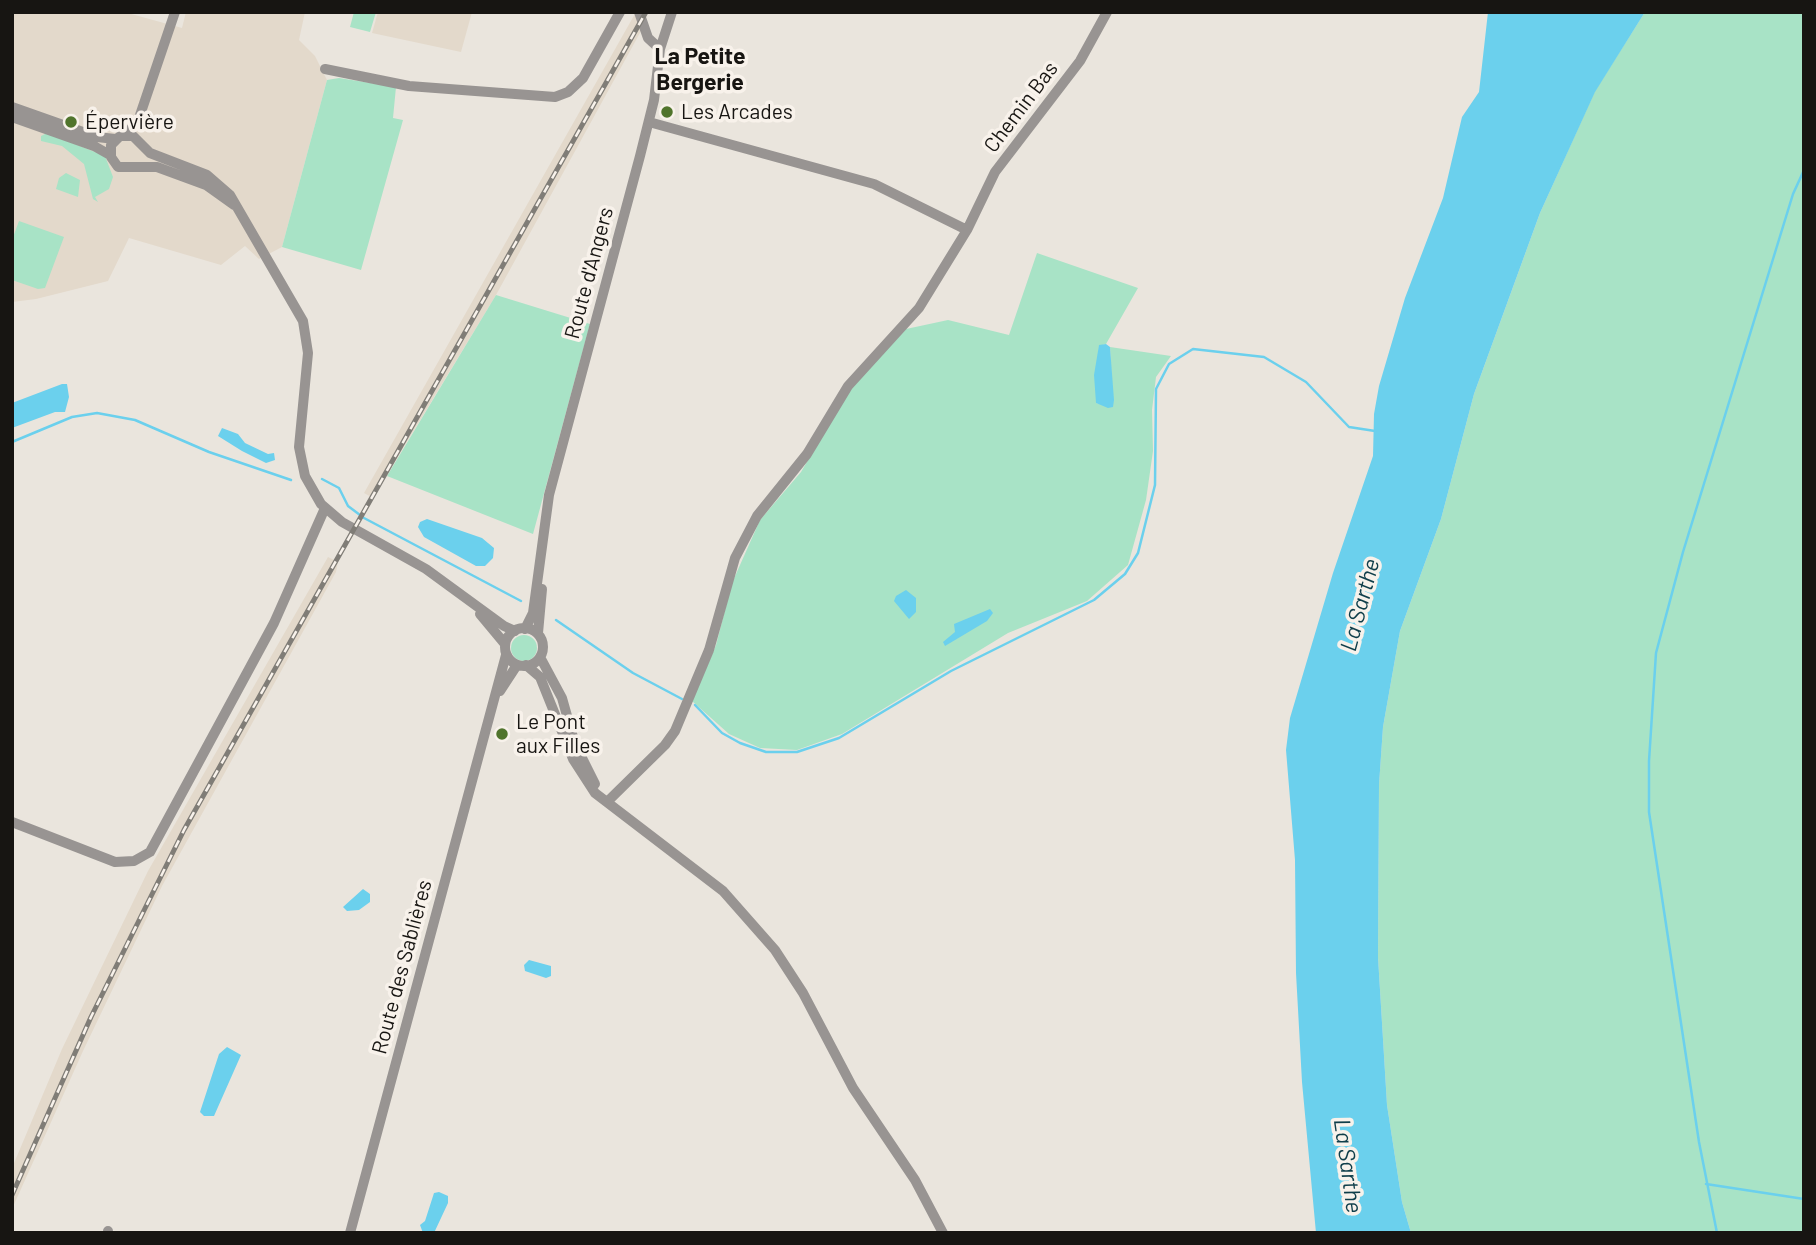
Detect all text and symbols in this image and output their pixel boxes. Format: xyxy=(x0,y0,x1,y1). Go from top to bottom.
district label: La Petite Bergerie xyxy=(655,42,745,96)
street label: Chemin Bas xyxy=(979,57,1063,157)
place label: Les Arcades xyxy=(681,99,793,125)
marker: Les Arcades xyxy=(659,104,675,120)
place label: Épervière xyxy=(85,109,174,135)
marker: Épervière xyxy=(63,114,79,130)
street label: Route d'Angers xyxy=(559,204,619,342)
water label: La Sarthe xyxy=(1334,556,1386,654)
place label: Le Pont aux Filles xyxy=(516,709,600,759)
marker: Le Pont aux Filles xyxy=(494,726,510,742)
street label: Route des Sablières xyxy=(367,877,437,1057)
water label: La Sarthe xyxy=(1328,1117,1368,1215)

